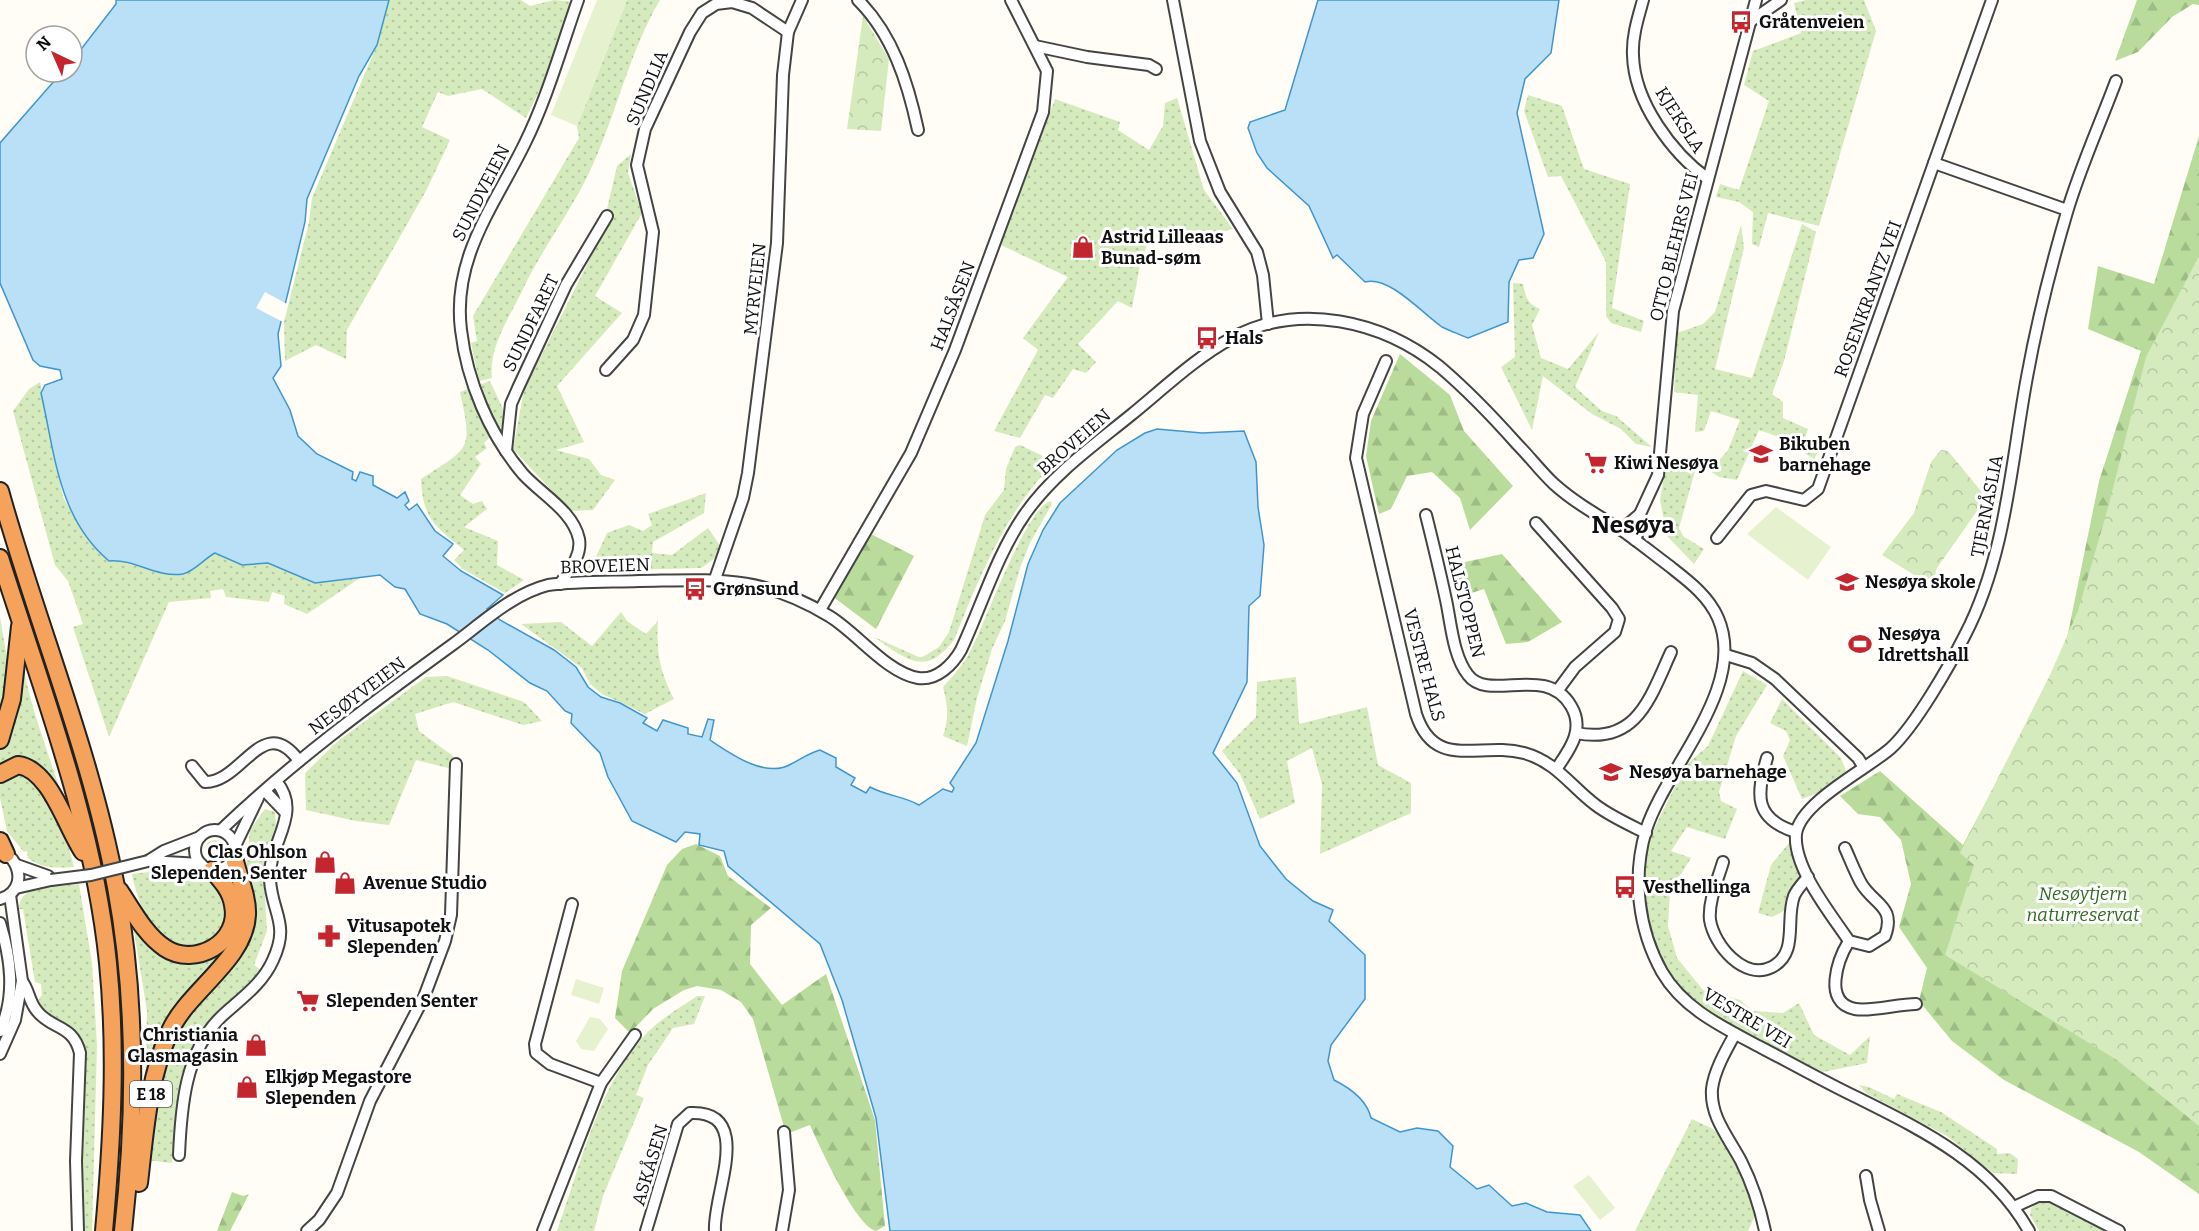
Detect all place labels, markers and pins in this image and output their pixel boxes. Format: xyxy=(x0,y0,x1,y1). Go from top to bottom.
bus stop icon: Gråtenveien xyxy=(1728,9,1754,35)
place label: Gråtenveien xyxy=(1759,11,1865,33)
place label: Astrid Lilleaas Bunad-søm xyxy=(1101,226,1224,269)
shop icon: Astrid Lilleaas Bunad-søm xyxy=(1070,234,1096,260)
bus stop icon: Hals xyxy=(1194,325,1220,351)
place label: Hals xyxy=(1225,327,1264,349)
place label: Bikuben barnehage xyxy=(1779,433,1871,476)
school or university icon: Bikuben barnehage xyxy=(1748,441,1774,467)
supermarket icon: Kiwi Nesøya xyxy=(1583,450,1609,476)
place label: Kiwi Nesøya xyxy=(1614,452,1719,474)
school or university icon: Nesøya skole xyxy=(1834,569,1860,595)
place label: Nesøya skole xyxy=(1865,571,1976,593)
bus stop icon: Grønsund xyxy=(682,576,708,602)
place label: Grønsund xyxy=(713,578,799,600)
place label: Nesøya Idrettshall xyxy=(1878,623,1969,666)
sports icon: Nesøya Idrettshall xyxy=(1847,631,1873,657)
school or university icon: Nesøya barnehage xyxy=(1598,759,1624,785)
place label: Nesøya barnehage xyxy=(1629,761,1787,783)
place label: Clas Ohlson Slependen, Senter xyxy=(151,841,308,884)
shop icon: Clas Ohlson Slependen, Senter xyxy=(312,849,338,875)
shop icon: Avenue Studio xyxy=(332,870,358,896)
place label: Avenue Studio xyxy=(363,872,487,894)
bus stop icon: Vesthellinga xyxy=(1612,874,1638,900)
place label: Vesthellinga xyxy=(1643,876,1750,898)
place label: Vitusapotek Slependen xyxy=(347,915,451,958)
pharmacy icon: Vitusapotek Slependen xyxy=(316,923,342,949)
supermarket icon: Slependen Senter xyxy=(295,988,321,1014)
place label: Slependen Senter xyxy=(326,990,478,1012)
place label: Christiania Glasmagasin xyxy=(127,1024,238,1067)
shop icon: Christiania Glasmagasin xyxy=(243,1032,269,1058)
place label: Elkjøp Megastore Slependen xyxy=(265,1066,412,1109)
shop icon: Elkjøp Megastore Slependen xyxy=(234,1074,260,1100)

